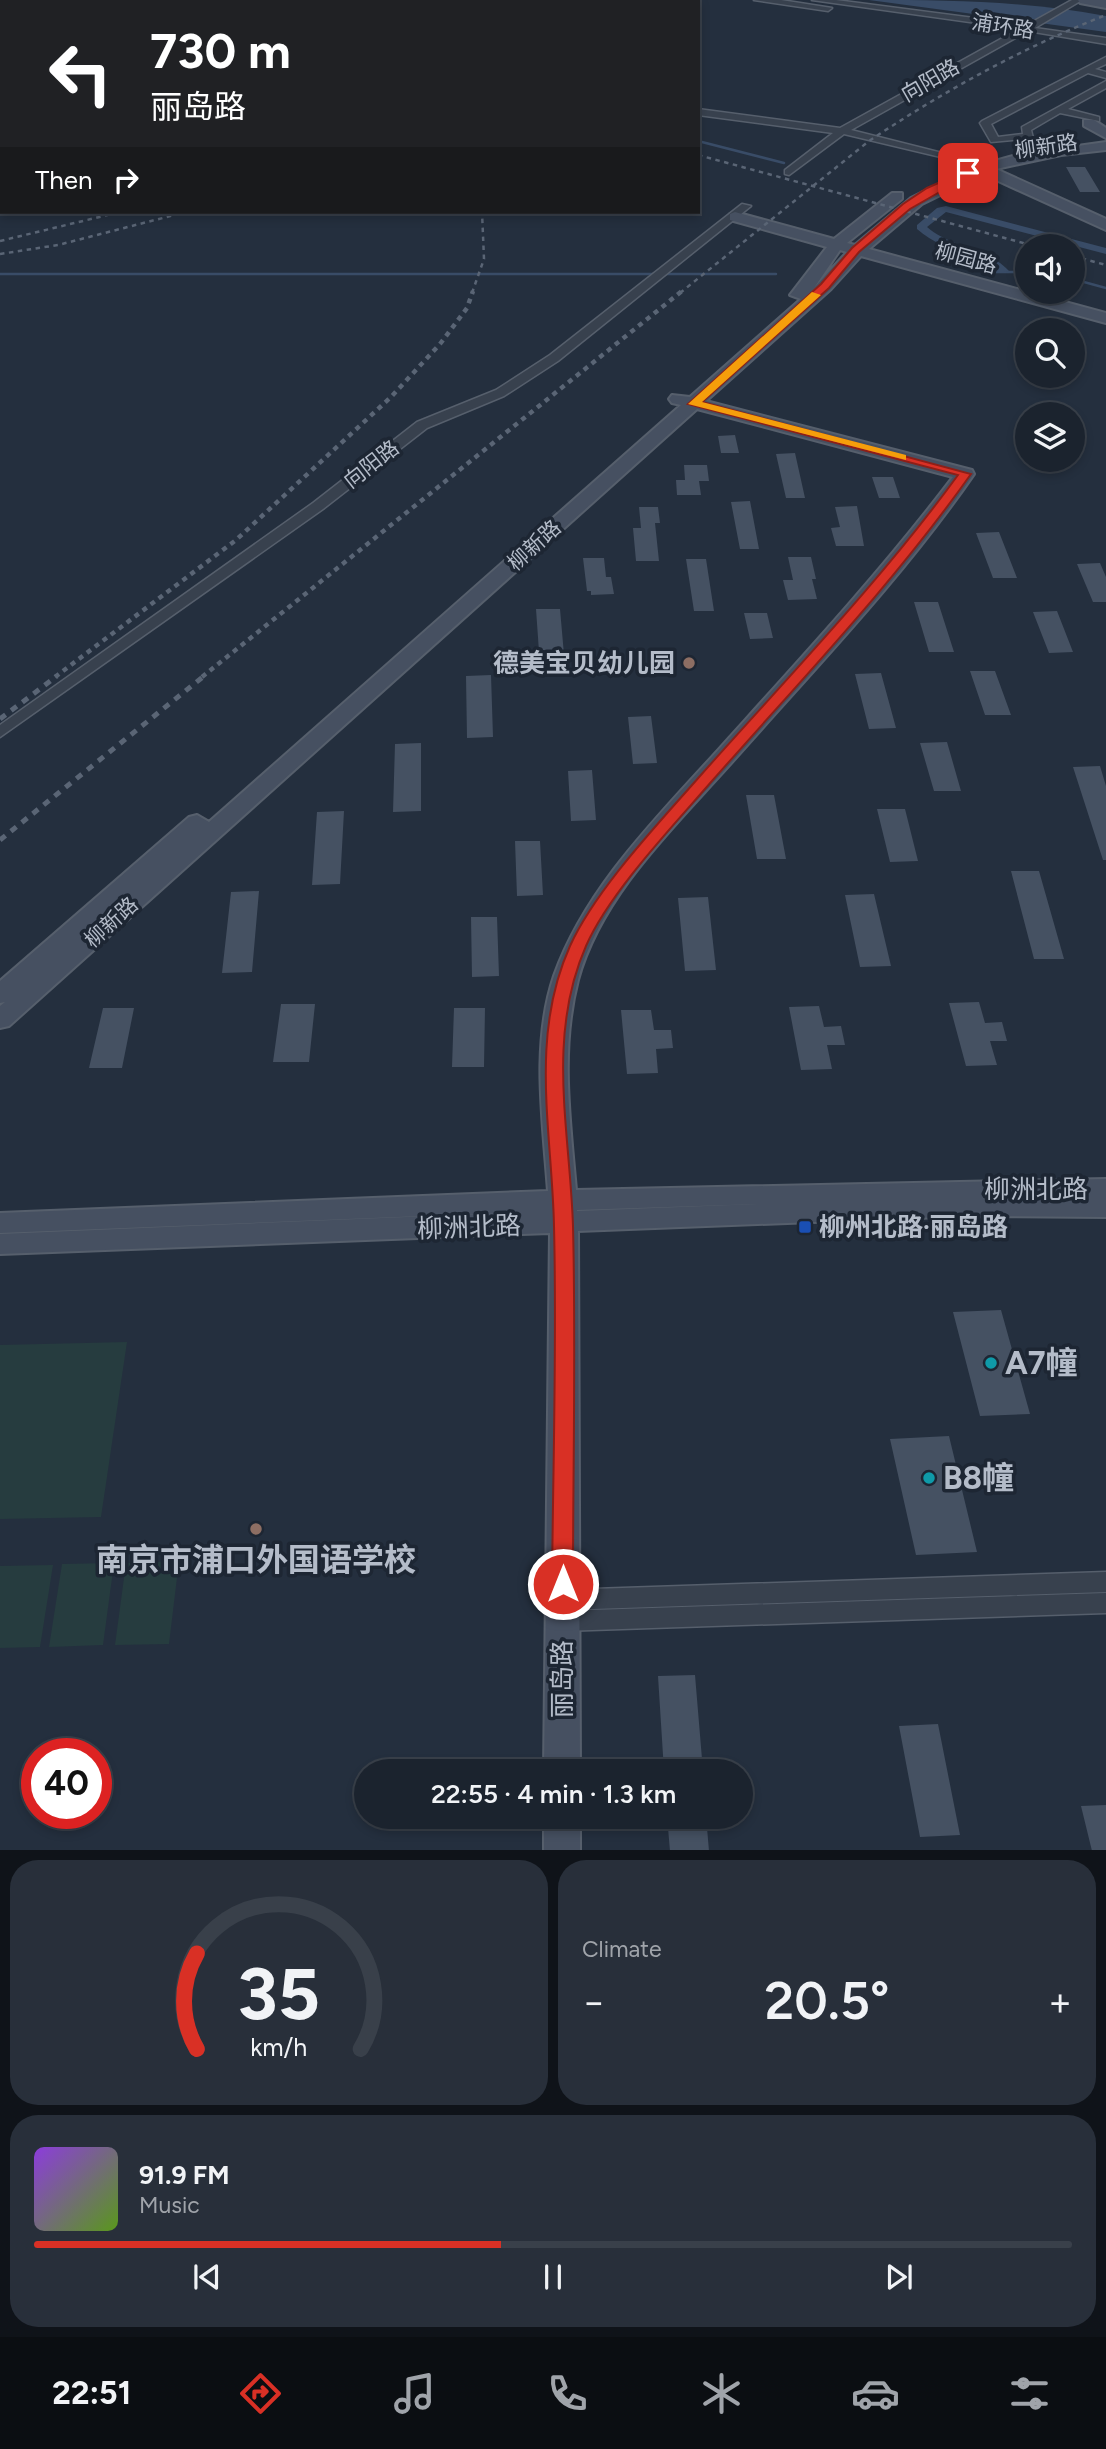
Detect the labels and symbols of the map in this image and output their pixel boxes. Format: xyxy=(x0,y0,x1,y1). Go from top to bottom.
street label: 浦环路 xyxy=(970,9,1036,43)
street label: 向阳路 xyxy=(896,53,964,107)
street label: 柳新路 xyxy=(1013,129,1079,163)
pin xyxy=(938,143,998,203)
street label: 柳园路 xyxy=(932,238,1000,278)
street label: 向阳路 xyxy=(338,435,404,493)
street label: 柳新路 xyxy=(502,515,566,575)
place label: 德美宝贝幼儿园 xyxy=(493,647,675,679)
marker: 德美宝贝幼儿园 xyxy=(681,655,697,671)
street label: 柳新路 xyxy=(79,892,143,952)
street label: 柳洲北路 xyxy=(984,1173,1088,1205)
street label: 柳洲北路 xyxy=(416,1209,522,1245)
place label: 柳州北路·丽岛路 xyxy=(819,1211,1008,1243)
marker: 柳州北路·丽岛路 xyxy=(797,1219,813,1235)
place label: A7幢 xyxy=(1005,1344,1078,1382)
marker: A7幢 xyxy=(983,1355,999,1371)
place label: B8幢 xyxy=(943,1459,1014,1497)
marker: B8幢 xyxy=(921,1470,937,1486)
marker: 南京市浦口外国语学校 xyxy=(248,1521,264,1537)
place label: 南京市浦口外国语学校 xyxy=(96,1541,416,1579)
position arrow xyxy=(526,1547,600,1621)
street label: 丽岛路 xyxy=(546,1640,578,1718)
speed limit sign: 40 xyxy=(21,1738,112,1829)

